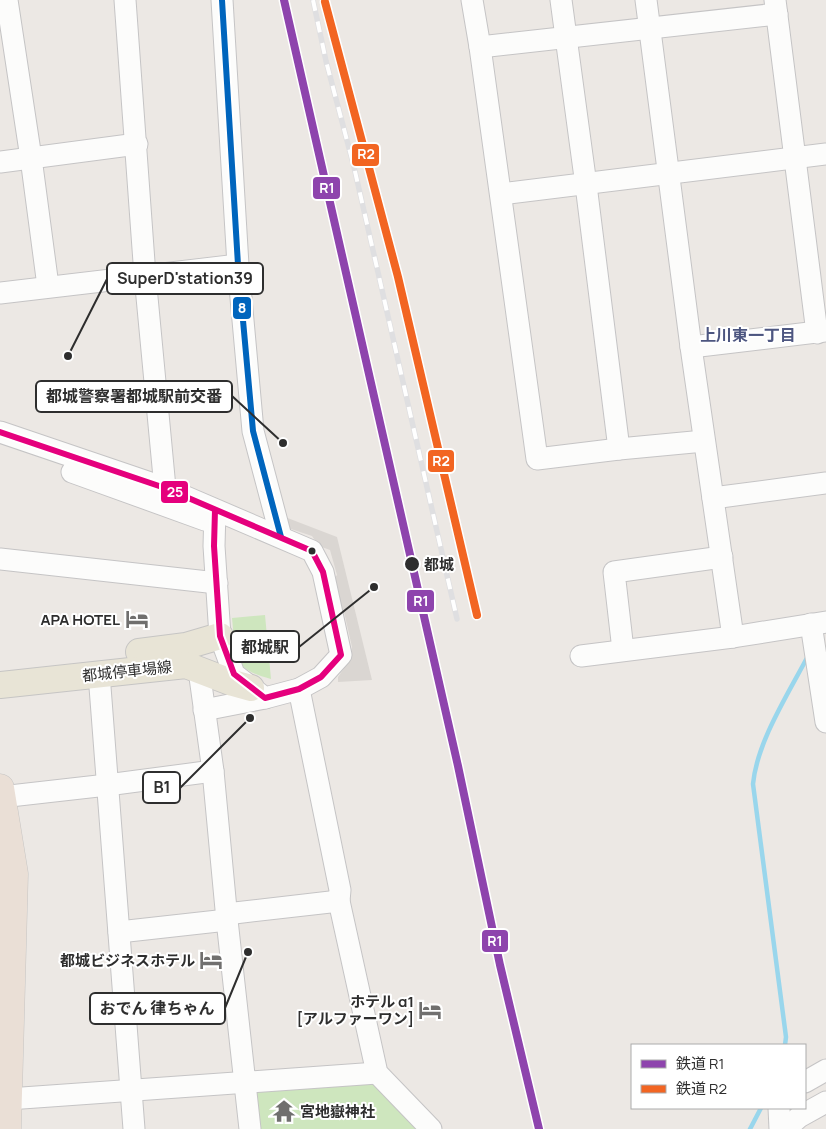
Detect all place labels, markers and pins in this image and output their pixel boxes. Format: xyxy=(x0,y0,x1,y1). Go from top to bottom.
callout: SuperD'station39 xyxy=(107,263,263,294)
callout: 都城警察署都城駅前交番 xyxy=(36,381,232,412)
unlabelled marker xyxy=(307,546,317,556)
place label: 都城 xyxy=(424,554,454,575)
marker: 都城 xyxy=(403,555,421,573)
hotel icon: APA HOTEL xyxy=(124,606,150,632)
place label: APA HOTEL xyxy=(40,609,120,630)
callout: 都城駅 xyxy=(231,631,299,662)
callout: B1 xyxy=(143,772,180,803)
hotel icon: 都城ビジネスホテル xyxy=(198,947,224,973)
place label: 都城ビジネスホテル xyxy=(60,950,195,971)
place label: ホテル α1 [アルファーワン] xyxy=(296,991,414,1029)
callout: おでん 律ちゃん xyxy=(90,993,225,1024)
hotel icon: ホテル α1 [アルファーワン] xyxy=(417,997,443,1023)
temple icon: 宮地嶽神社 xyxy=(271,1098,297,1124)
place label: 宮地嶽神社 xyxy=(300,1101,375,1122)

